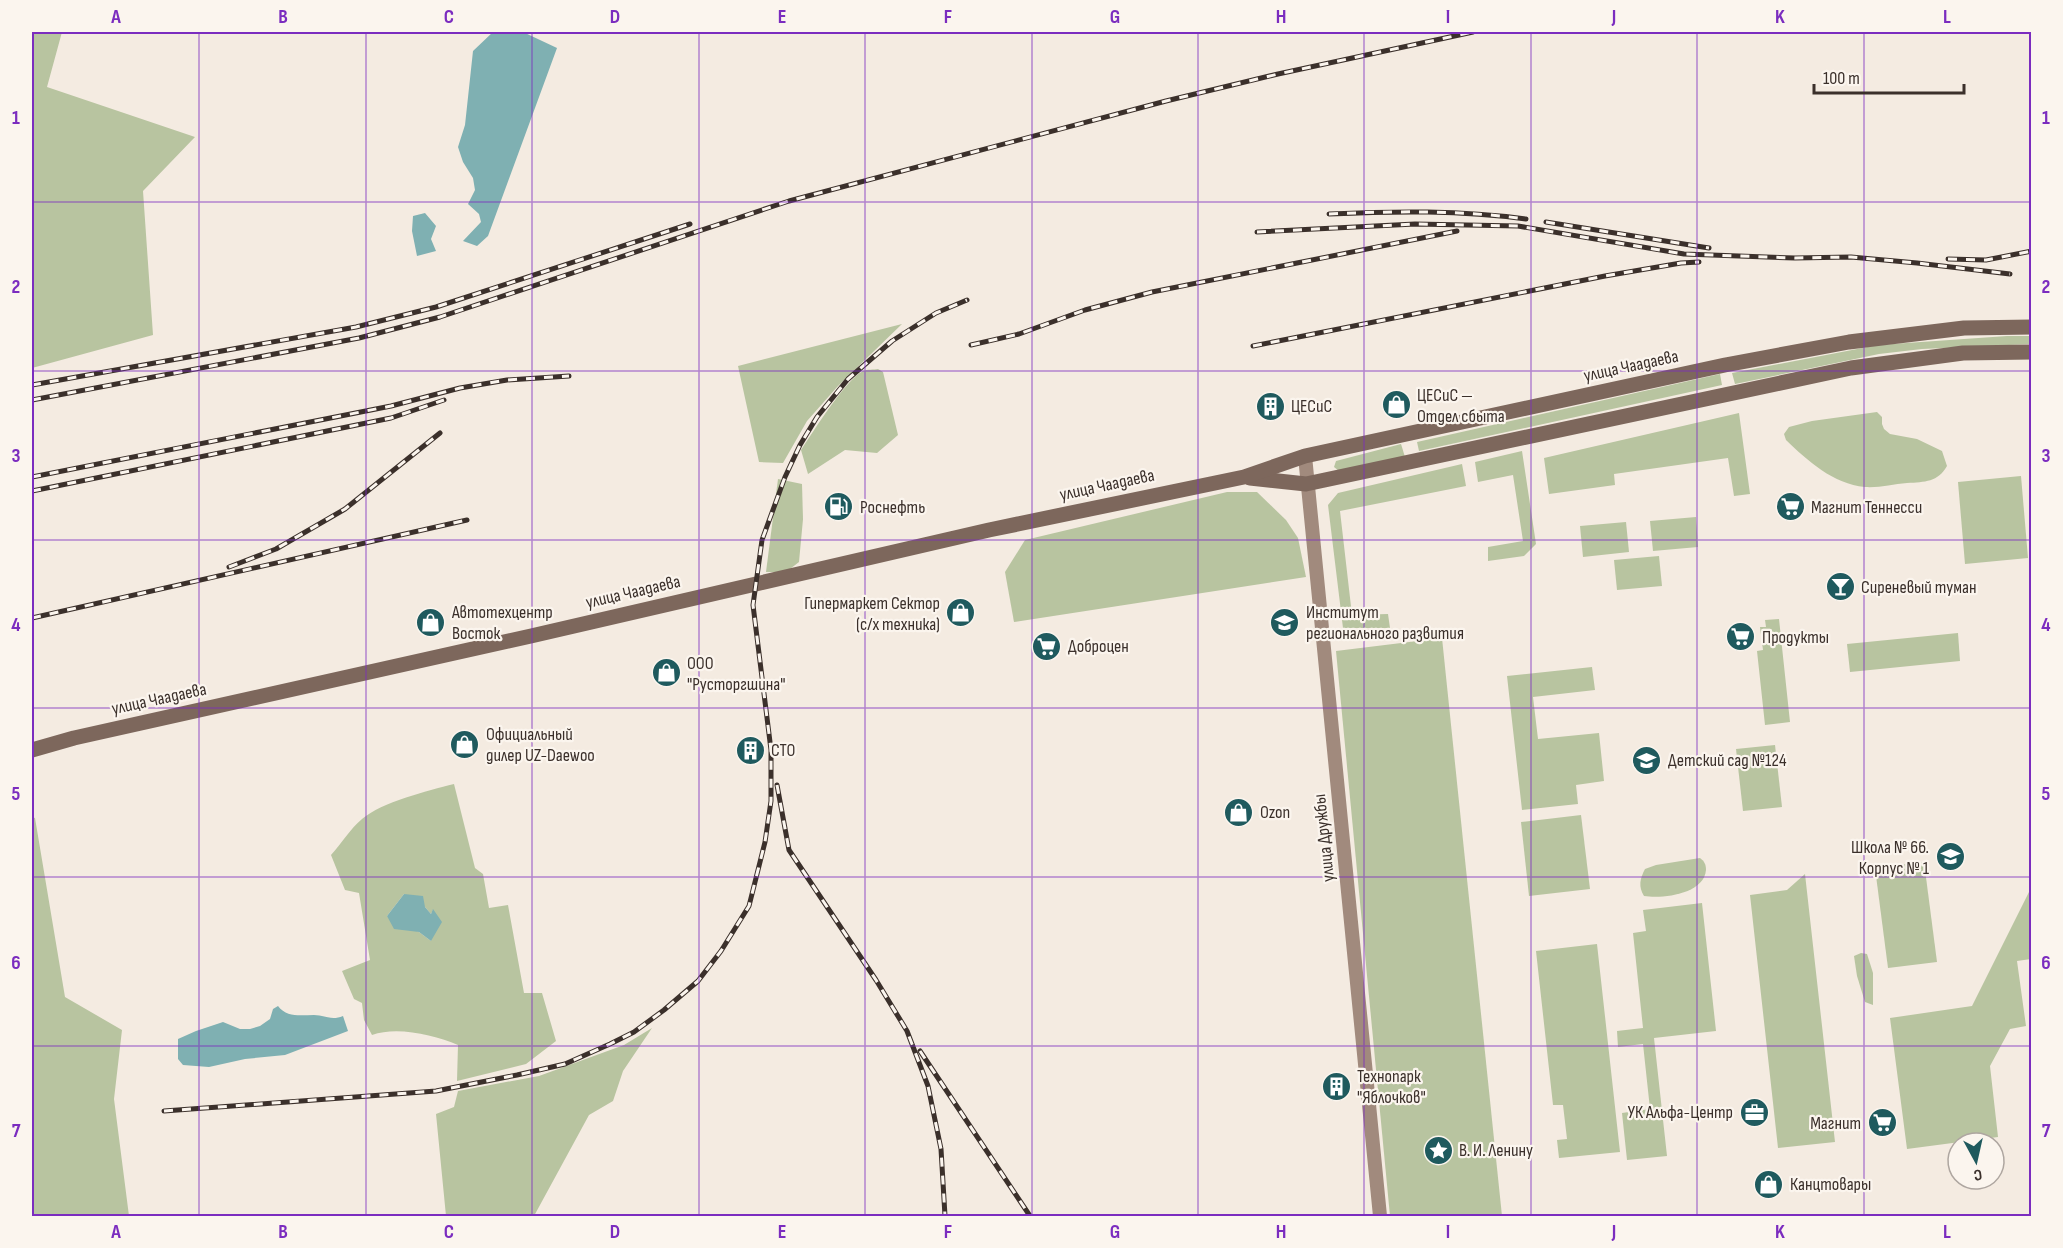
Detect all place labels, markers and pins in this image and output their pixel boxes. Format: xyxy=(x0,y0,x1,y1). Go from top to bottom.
place label: ЦЕСиС — Отдел сбыта xyxy=(1417,385,1505,427)
shop icon: ЦЕСиС — Отдел сбыта xyxy=(1380,389,1412,421)
building icon: ЦЕСиС xyxy=(1254,390,1286,422)
place label: ЦЕСиС xyxy=(1291,396,1332,417)
fuel station icon: Роснефть xyxy=(823,491,855,523)
supermarket icon: Магнит Теннесси xyxy=(1774,491,1806,523)
place label: Роснефть xyxy=(860,497,925,518)
place label: Магнит Теннесси xyxy=(1811,497,1922,518)
bar icon: Сиреневый туман xyxy=(1824,571,1856,603)
place label: Сиреневый туман xyxy=(1861,577,1976,598)
place label: Гипермаркет Сектор (с/х техника) xyxy=(804,593,940,635)
shop icon: Гипермаркет Сектор (с/х техника) xyxy=(945,597,977,629)
place label: Автотехцентр Восток xyxy=(451,602,553,644)
place label: Институт регионального развития xyxy=(1306,602,1464,644)
shop icon: Автотехцентр Восток xyxy=(415,606,447,638)
school or university icon: Институт регионального развития xyxy=(1269,606,1301,638)
supermarket icon: Продукты xyxy=(1725,621,1757,653)
place label: Продукты xyxy=(1762,627,1829,648)
supermarket icon: Доброцен xyxy=(1031,630,1063,662)
place label: Доброцен xyxy=(1068,636,1129,657)
place label: ООО "Русторгшина" xyxy=(687,653,786,695)
shop icon: ООО "Русторгшина" xyxy=(650,657,682,689)
place label: Официальный дилер UZ-Daewoo xyxy=(486,724,595,766)
shop icon: Официальный дилер UZ-Daewoo xyxy=(449,728,481,760)
building icon: СТО xyxy=(734,734,766,766)
place label: СТО xyxy=(771,740,795,761)
school or university icon: Детский сад №124 xyxy=(1631,744,1663,776)
place label: Детский сад №124 xyxy=(1668,750,1787,771)
shop icon: Ozon xyxy=(1223,796,1255,828)
place label: Ozon xyxy=(1260,802,1290,823)
place label: Школа № 66. Корпус № 1 xyxy=(1851,837,1930,879)
school or university icon: Школа № 66. Корпус № 1 xyxy=(1934,841,1966,873)
place label: Технопарк "Яблочков" xyxy=(1357,1066,1426,1108)
building icon: Технопарк "Яблочков" xyxy=(1320,1070,1352,1102)
office icon: УК Альфа-Центр xyxy=(1738,1096,1770,1128)
place label: УК Альфа-Центр xyxy=(1627,1102,1733,1123)
supermarket icon: Магнит xyxy=(1866,1107,1898,1139)
place label: Магнит xyxy=(1810,1113,1861,1134)
place icon: В. И. Ленину xyxy=(1422,1134,1454,1166)
place label: В. И. Ленину xyxy=(1459,1140,1533,1161)
shop icon: Канцтовары xyxy=(1753,1168,1785,1200)
place label: Канцтовары xyxy=(1790,1174,1871,1195)

